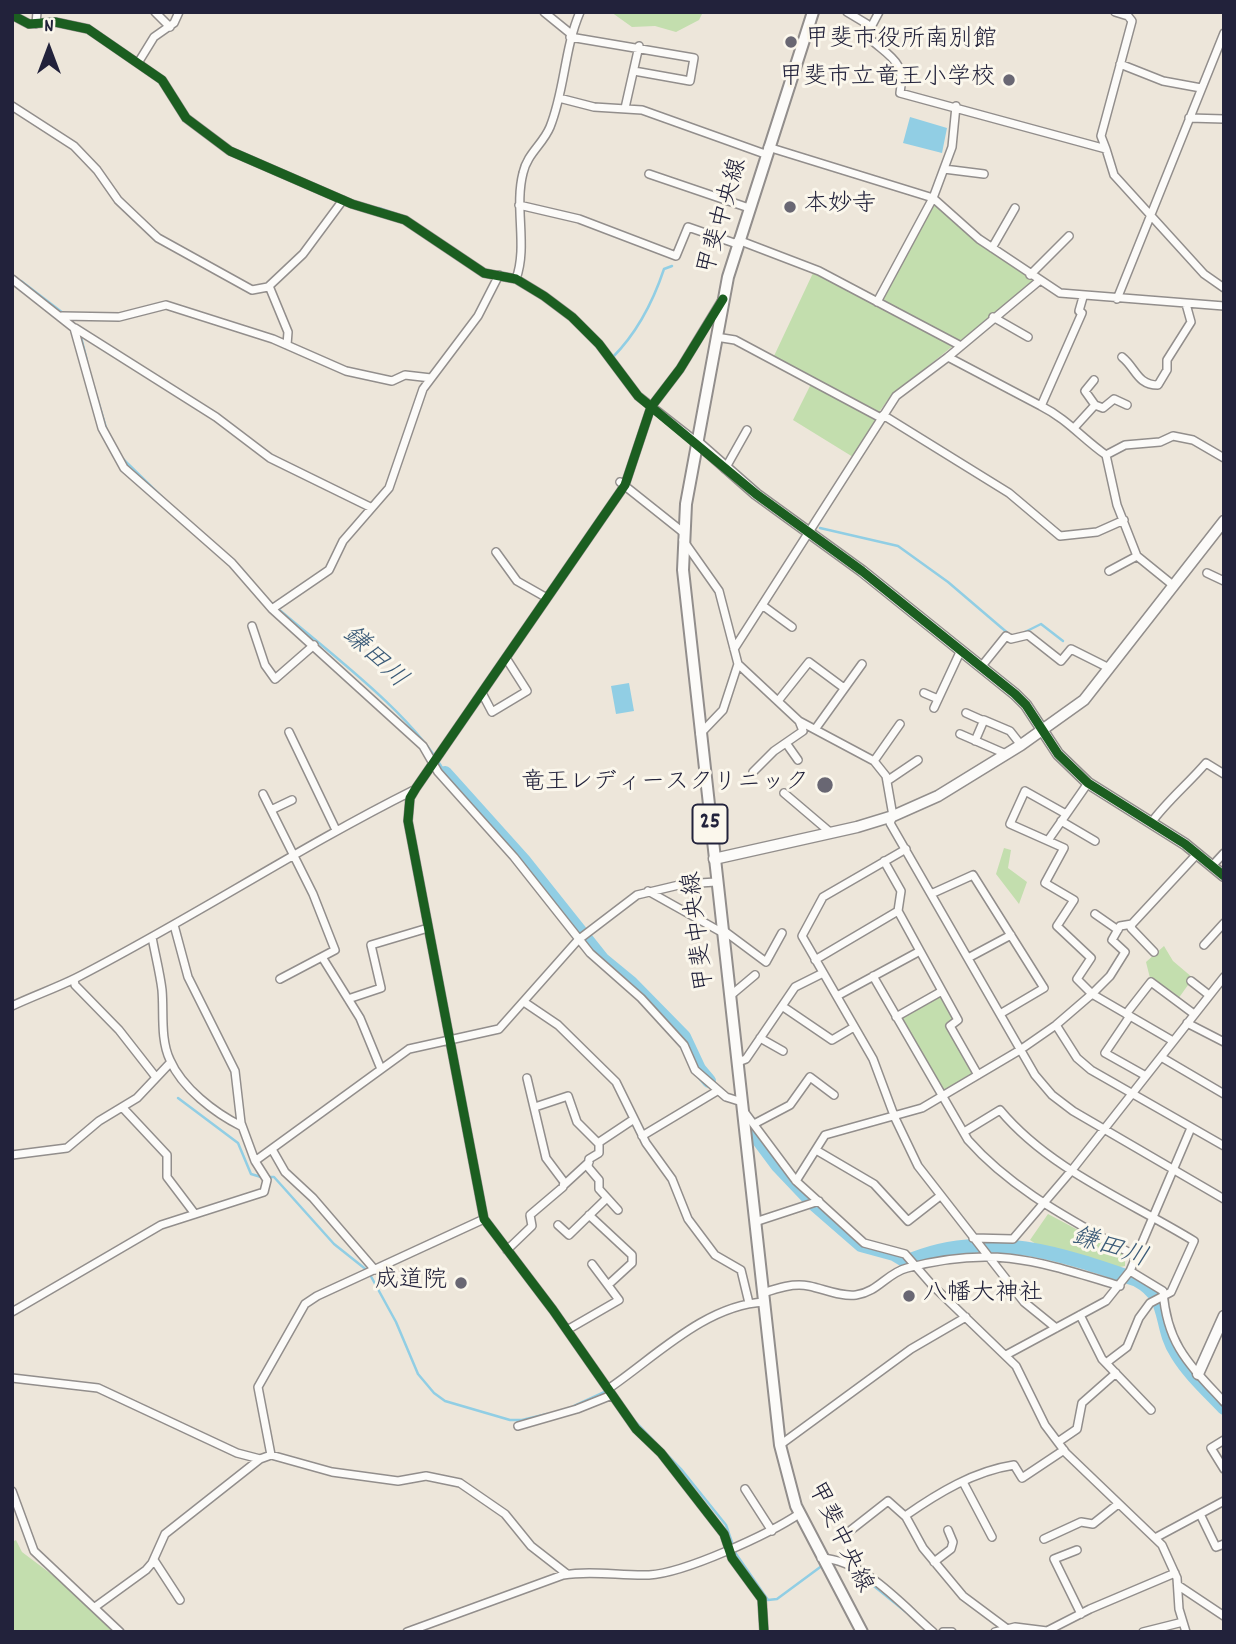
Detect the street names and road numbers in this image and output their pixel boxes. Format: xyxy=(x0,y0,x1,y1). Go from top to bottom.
street label: 甲斐中央線 xyxy=(695,155,755,279)
road number: 25 xyxy=(692,804,728,844)
street label: 甲斐中央線 xyxy=(679,870,723,992)
street label: 甲斐中央線 xyxy=(799,1478,877,1598)

